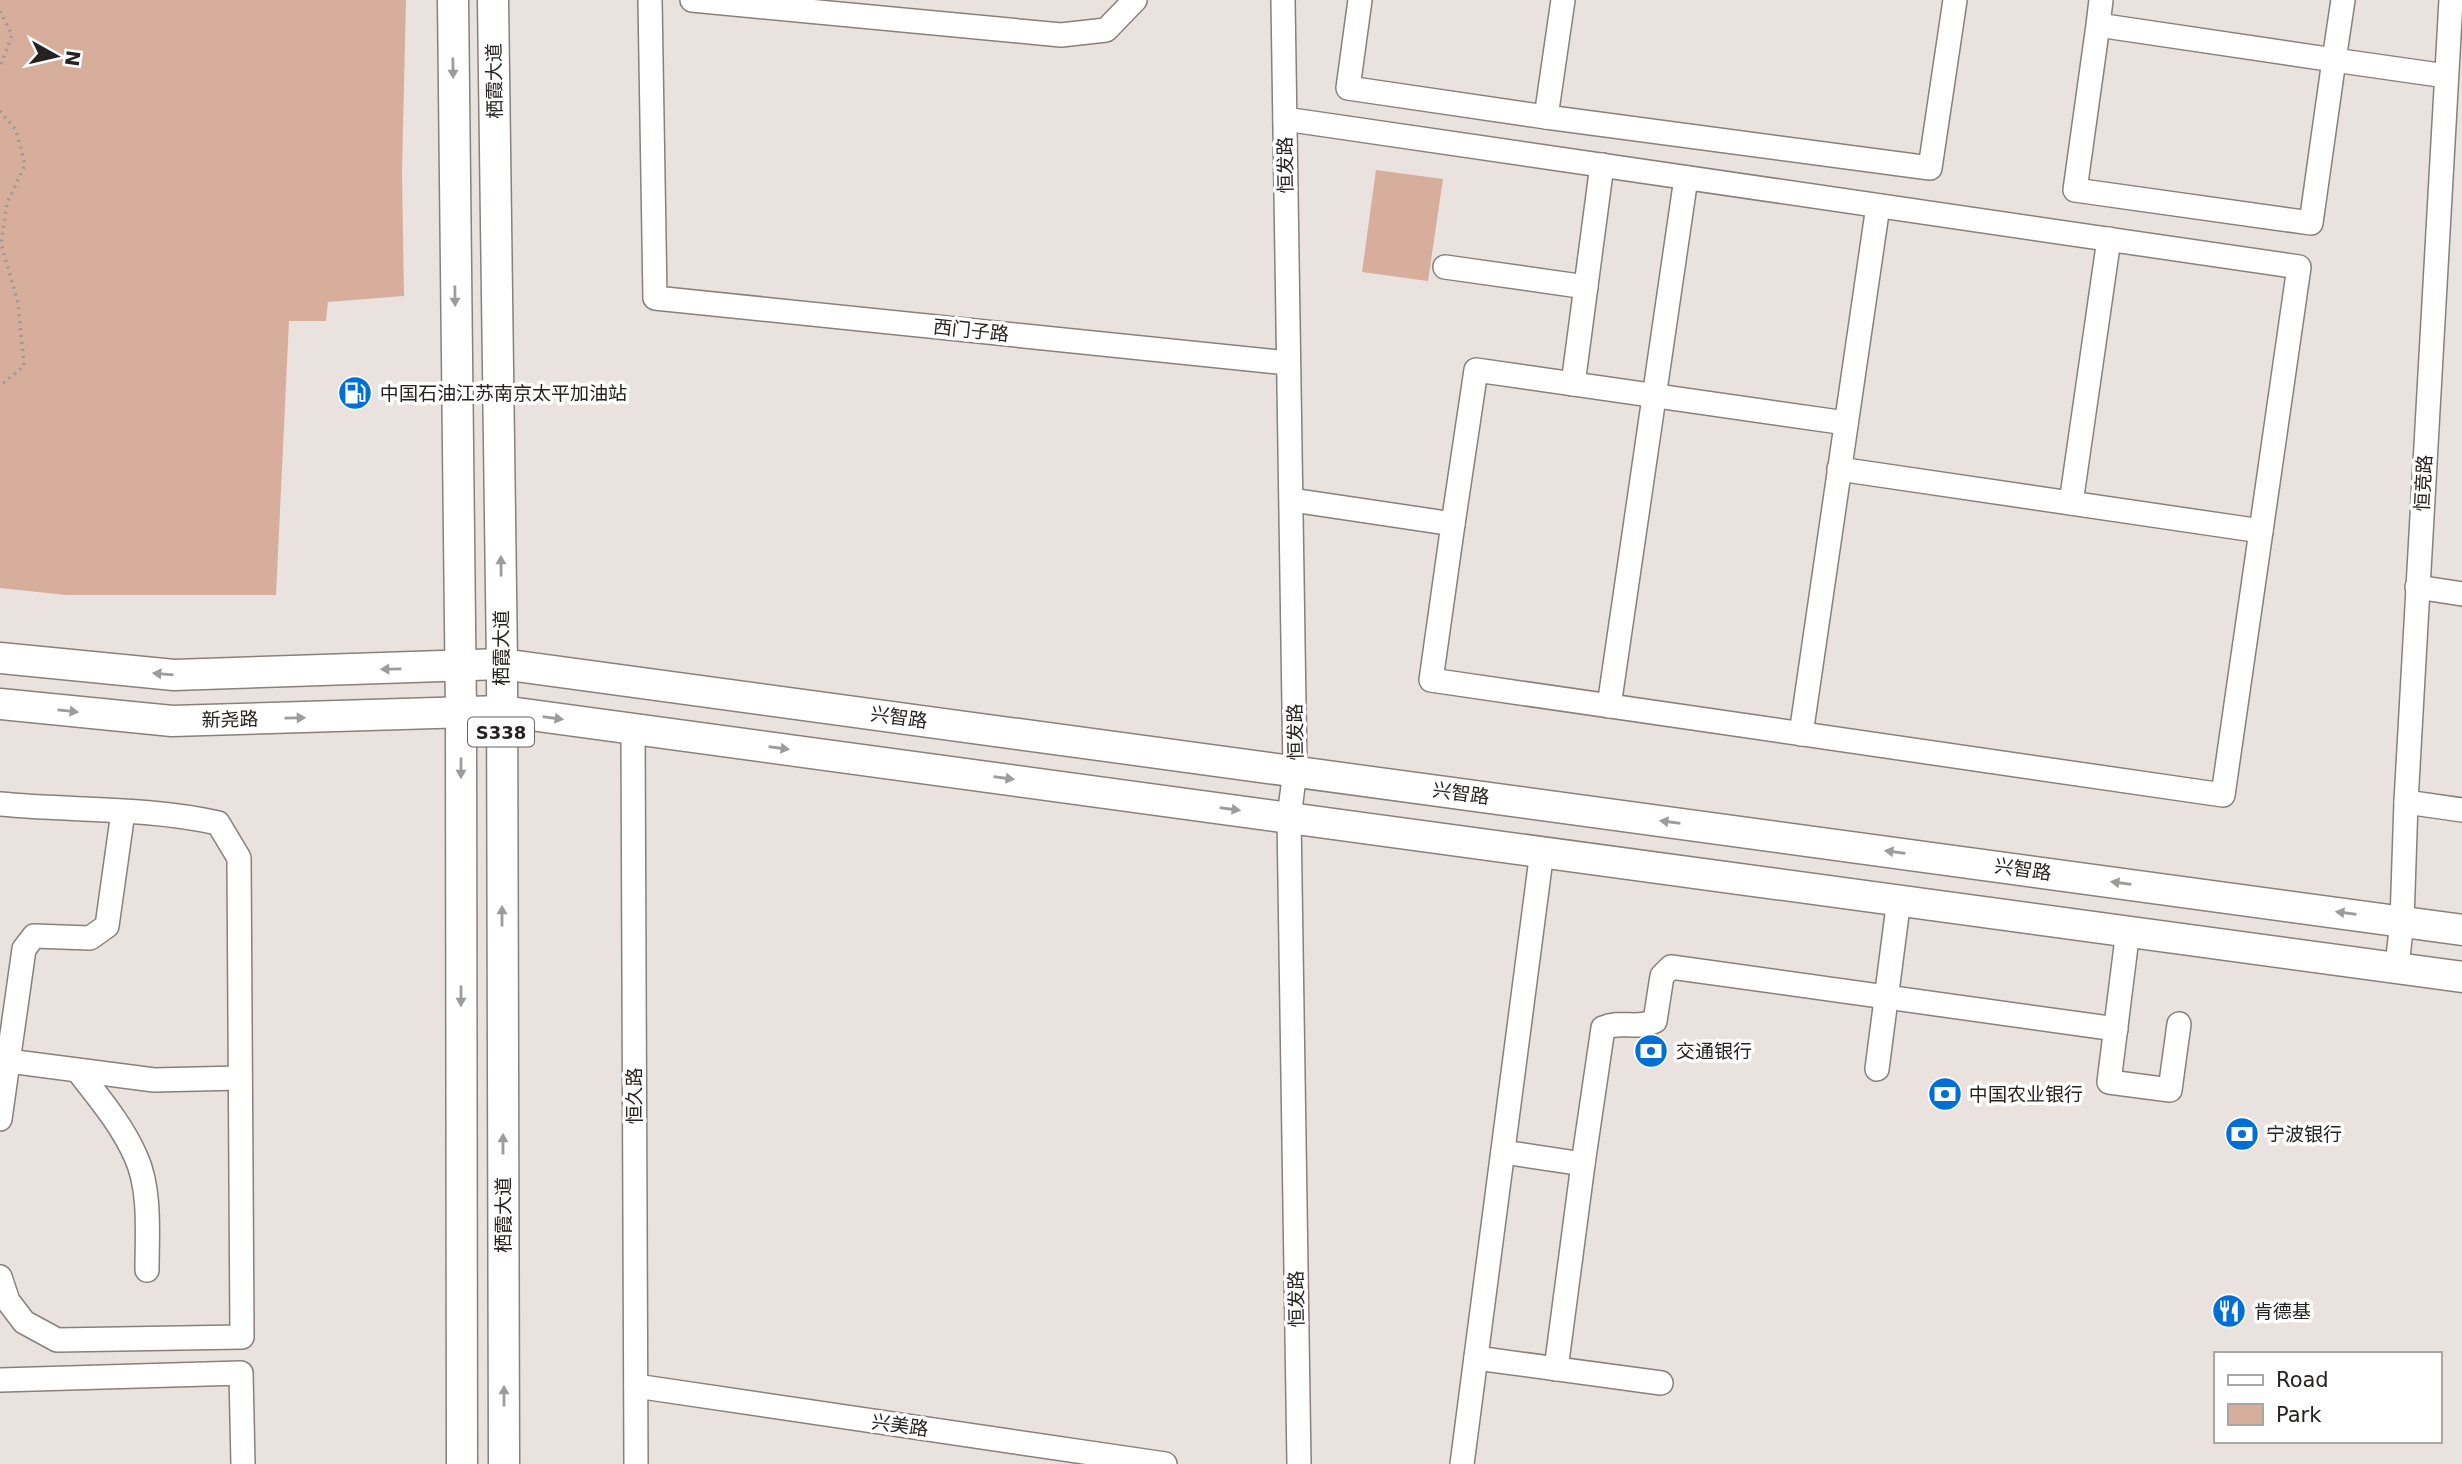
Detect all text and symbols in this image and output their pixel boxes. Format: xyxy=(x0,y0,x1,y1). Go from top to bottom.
north arrow xyxy=(21,21,91,91)
street label: 栖霞大道 xyxy=(482,43,506,119)
text: N xyxy=(61,49,85,68)
one-way arrow xyxy=(447,57,459,79)
street label: 恒发路 xyxy=(1274,136,1296,194)
one-way arrow xyxy=(449,285,461,307)
street label: 西门子路 xyxy=(932,315,1010,345)
fuel station icon: 中国石油江苏南京太平加油站 xyxy=(336,374,374,412)
place label: 中国石油江苏南京太平加油站 xyxy=(380,382,627,404)
street label: 恒竞路 xyxy=(2411,454,2435,512)
one-way arrow xyxy=(495,555,507,577)
street label: 栖霞大道 xyxy=(490,610,512,686)
one-way arrow xyxy=(379,664,401,675)
one-way arrow xyxy=(152,668,174,679)
street label: 兴智路 xyxy=(869,702,929,732)
street label: 恒发路 xyxy=(1284,703,1306,761)
one-way arrow xyxy=(57,706,79,717)
street label: 新尧路 xyxy=(201,708,259,730)
one-way arrow xyxy=(284,712,306,723)
one-way arrow xyxy=(542,712,564,723)
road number: S338 xyxy=(468,718,534,746)
one-way arrow xyxy=(768,743,790,754)
one-way arrow xyxy=(455,757,467,779)
one-way arrow xyxy=(993,773,1015,784)
street label: 兴智路 xyxy=(1431,778,1491,808)
one-way arrow xyxy=(1219,803,1241,814)
one-way arrow xyxy=(1659,816,1681,827)
one-way arrow xyxy=(1884,846,1906,857)
street label: 兴智路 xyxy=(1993,854,2053,884)
one-way arrow xyxy=(2109,877,2131,888)
one-way arrow xyxy=(496,905,508,927)
one-way arrow xyxy=(2335,907,2357,918)
one-way arrow xyxy=(455,985,467,1007)
bank icon: 交通银行 xyxy=(1632,1032,1670,1070)
place label: 交通银行 xyxy=(1676,1040,1752,1062)
street label: 恒久路 xyxy=(623,1067,645,1125)
bank icon: 中国农业银行 xyxy=(1926,1075,1964,1113)
place label: 中国农业银行 xyxy=(1969,1083,2083,1105)
bank icon: 宁波银行 xyxy=(2223,1115,2261,1153)
place label: 宁波银行 xyxy=(2266,1123,2342,1145)
one-way arrow xyxy=(497,1133,509,1155)
street label: 栖霞大道 xyxy=(492,1177,514,1253)
street label: 恒发路 xyxy=(1285,1270,1307,1328)
restaurant icon: 肯德基 xyxy=(2210,1292,2248,1330)
place label: 肯德基 xyxy=(2254,1300,2311,1322)
legend xyxy=(2214,1352,2441,1443)
text: Road xyxy=(2276,1368,2329,1392)
one-way arrow xyxy=(498,1385,510,1407)
text: Park xyxy=(2276,1403,2322,1427)
street label: 兴美路 xyxy=(870,1410,930,1440)

